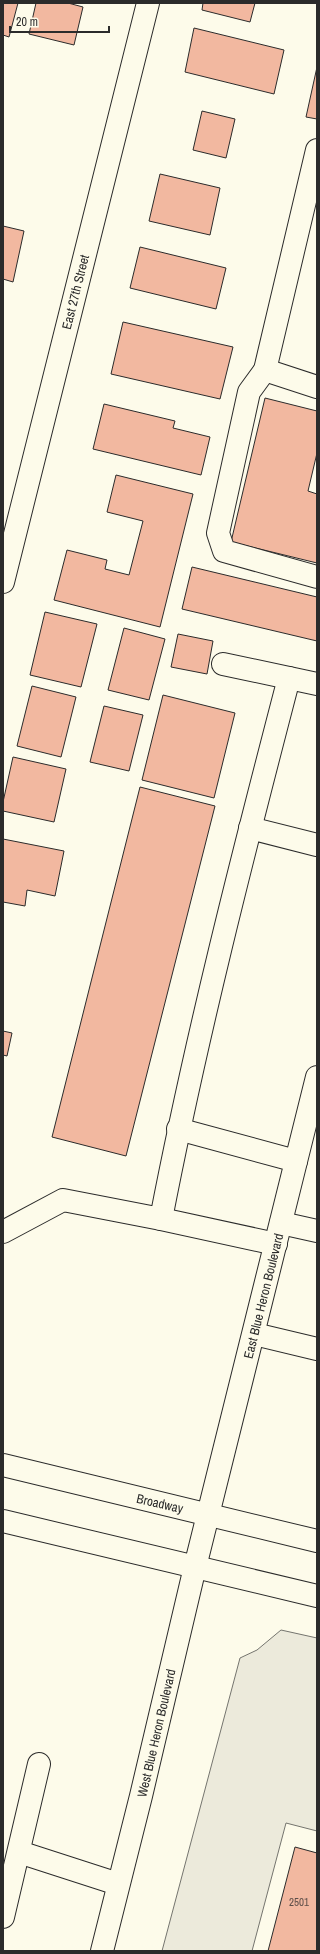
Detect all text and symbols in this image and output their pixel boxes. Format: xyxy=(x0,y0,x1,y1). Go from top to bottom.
scale bar xyxy=(10,8,109,34)
text: 20 m xyxy=(16,14,38,30)
street label: East 27th Street xyxy=(58,253,93,331)
street label: East Blue Heron Boulevard xyxy=(240,1232,287,1361)
street label: Broadway xyxy=(135,1490,186,1517)
street label: West Blue Heron Boulevard xyxy=(133,1667,180,1799)
house number: 2501 xyxy=(289,1895,309,1909)

